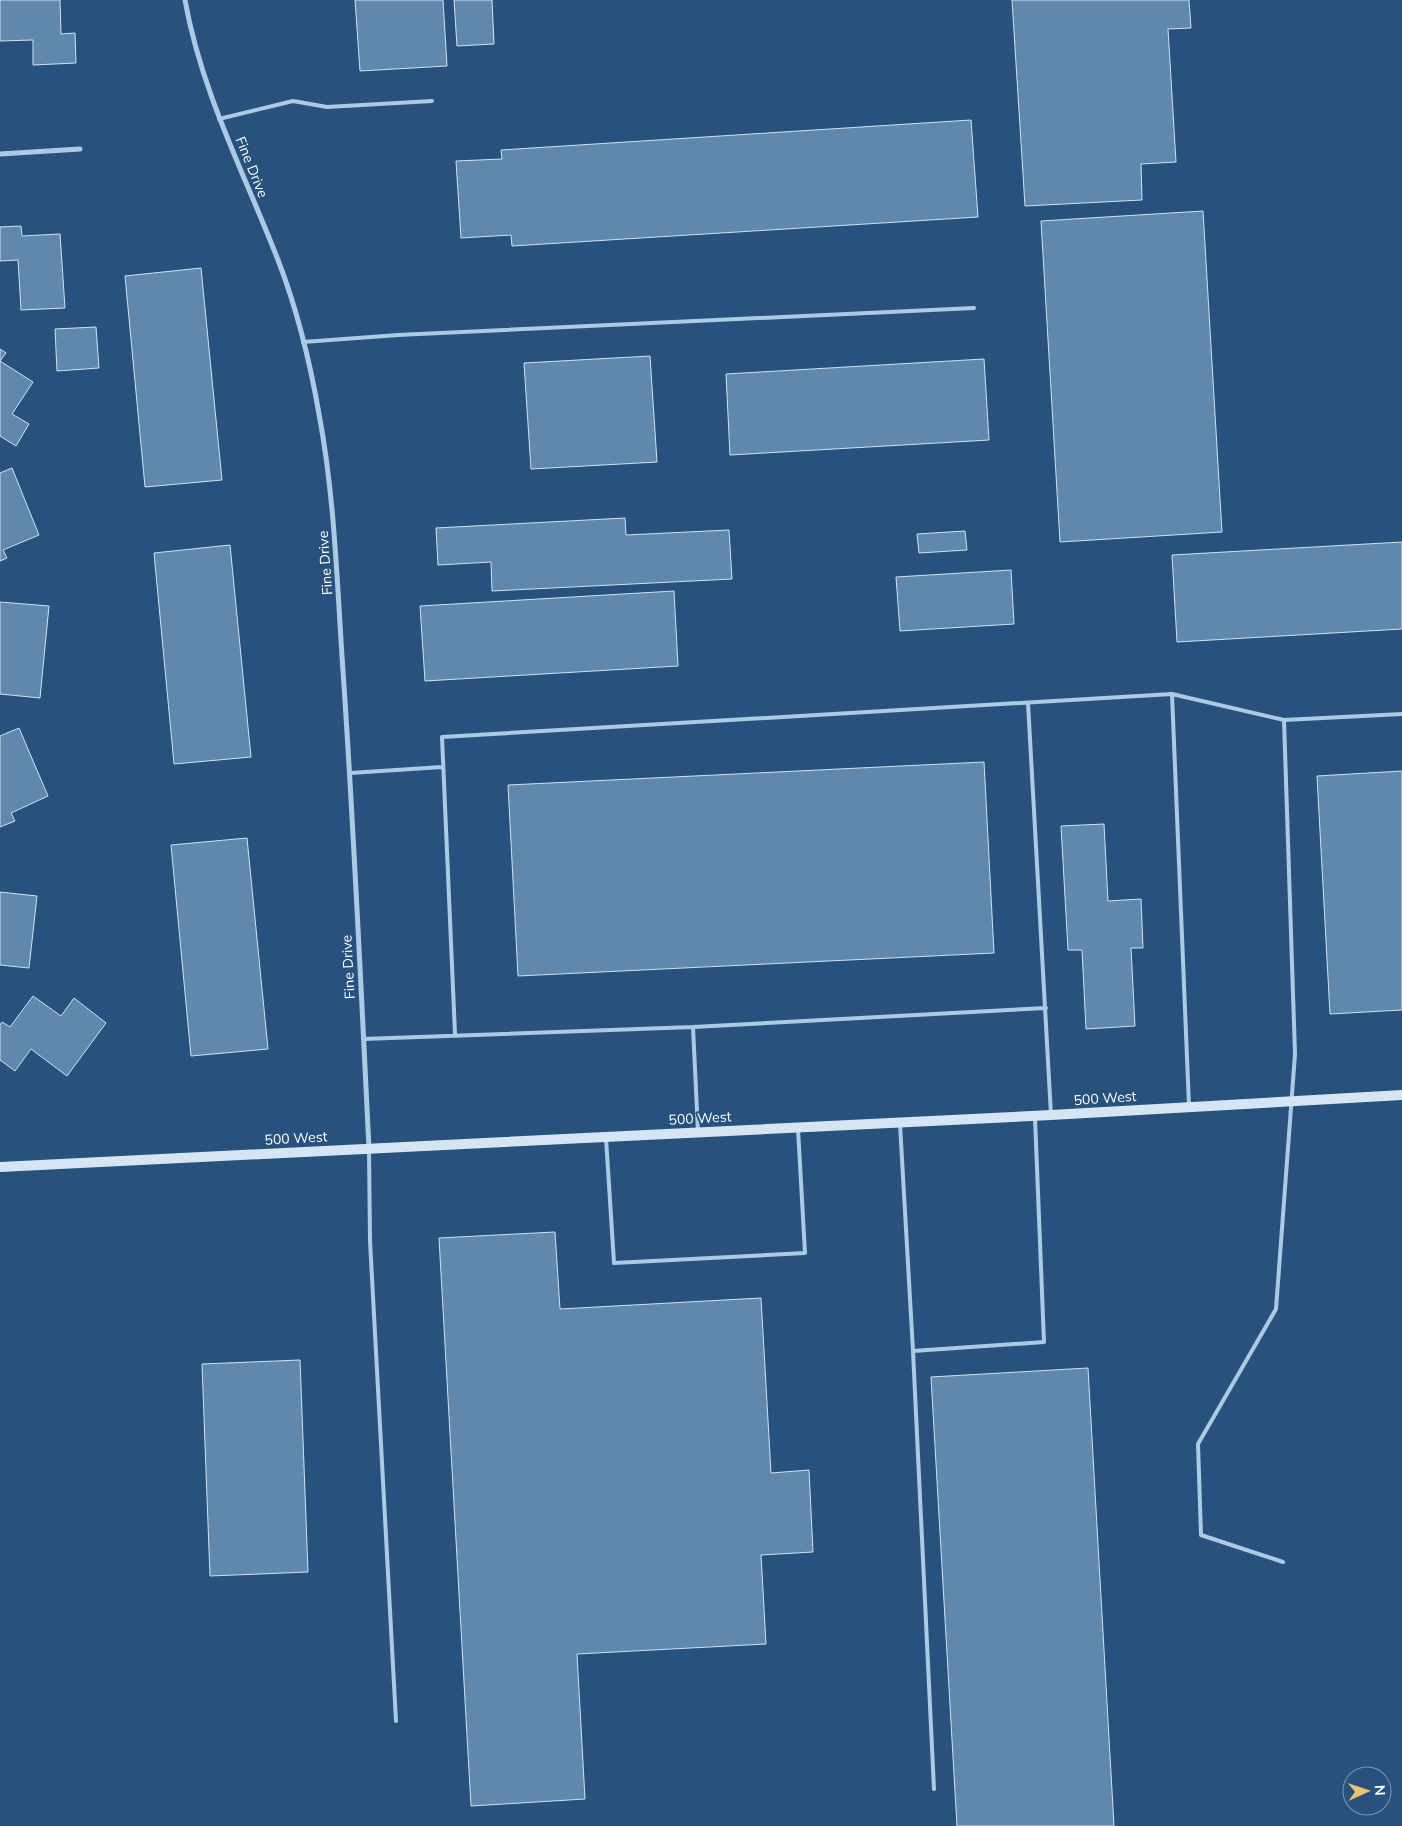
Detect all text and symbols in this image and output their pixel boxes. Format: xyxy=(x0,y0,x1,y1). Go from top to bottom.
street label: Fine Drive xyxy=(232,134,272,200)
street label: Fine Drive xyxy=(314,530,336,596)
street label: Fine Drive xyxy=(337,934,359,1000)
street label: 500 West xyxy=(1073,1087,1137,1109)
street label: 500 West xyxy=(668,1107,732,1129)
street label: 500 West xyxy=(264,1127,328,1149)
north arrow xyxy=(1342,1766,1392,1816)
text: N xyxy=(1371,1785,1389,1796)

